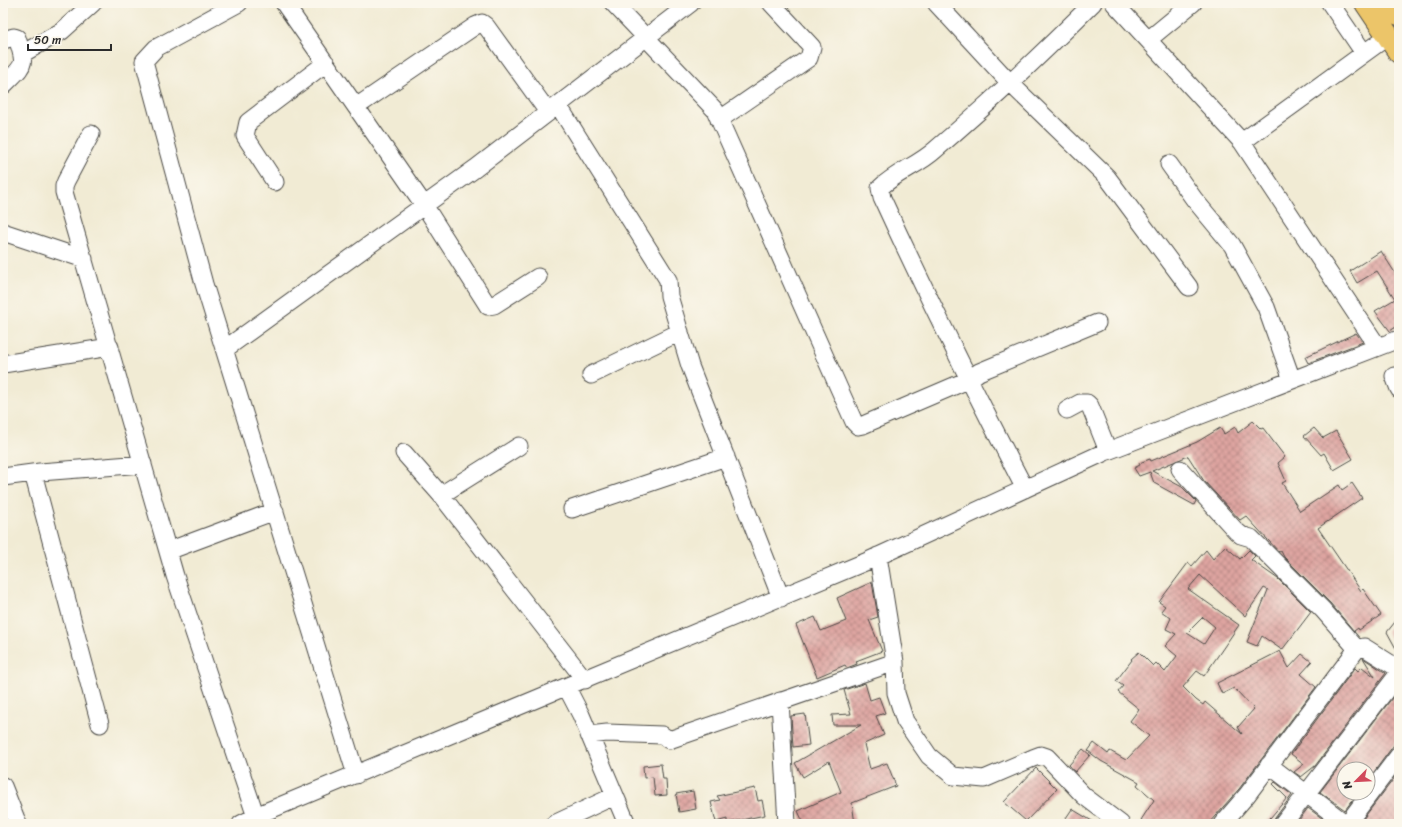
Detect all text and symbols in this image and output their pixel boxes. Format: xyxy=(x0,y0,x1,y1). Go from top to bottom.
scale bar xyxy=(28,26,111,52)
text: 50 m xyxy=(34,29,61,51)
north arrow xyxy=(1336,761,1376,801)
text: N xyxy=(1337,777,1358,793)

